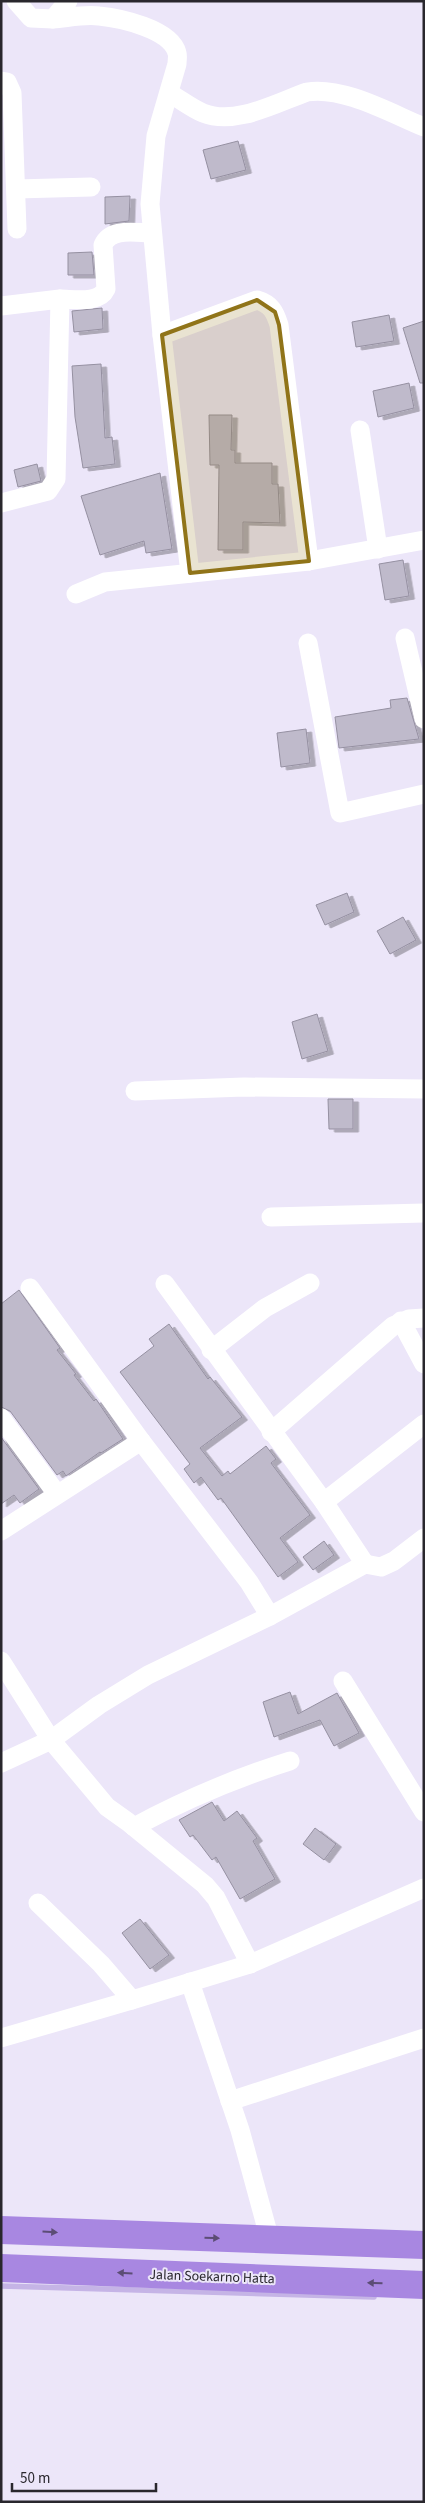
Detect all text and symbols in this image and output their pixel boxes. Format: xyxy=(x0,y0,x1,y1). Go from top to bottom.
one-way arrow xyxy=(42,2229,58,2237)
one-way arrow xyxy=(205,2235,221,2243)
street label: Jalan Soekarno Hatta xyxy=(149,2265,275,2289)
one-way arrow xyxy=(117,2269,133,2277)
one-way arrow xyxy=(367,2279,383,2287)
scale bar xyxy=(12,2460,156,2492)
text: 50 m xyxy=(20,2468,50,2489)

